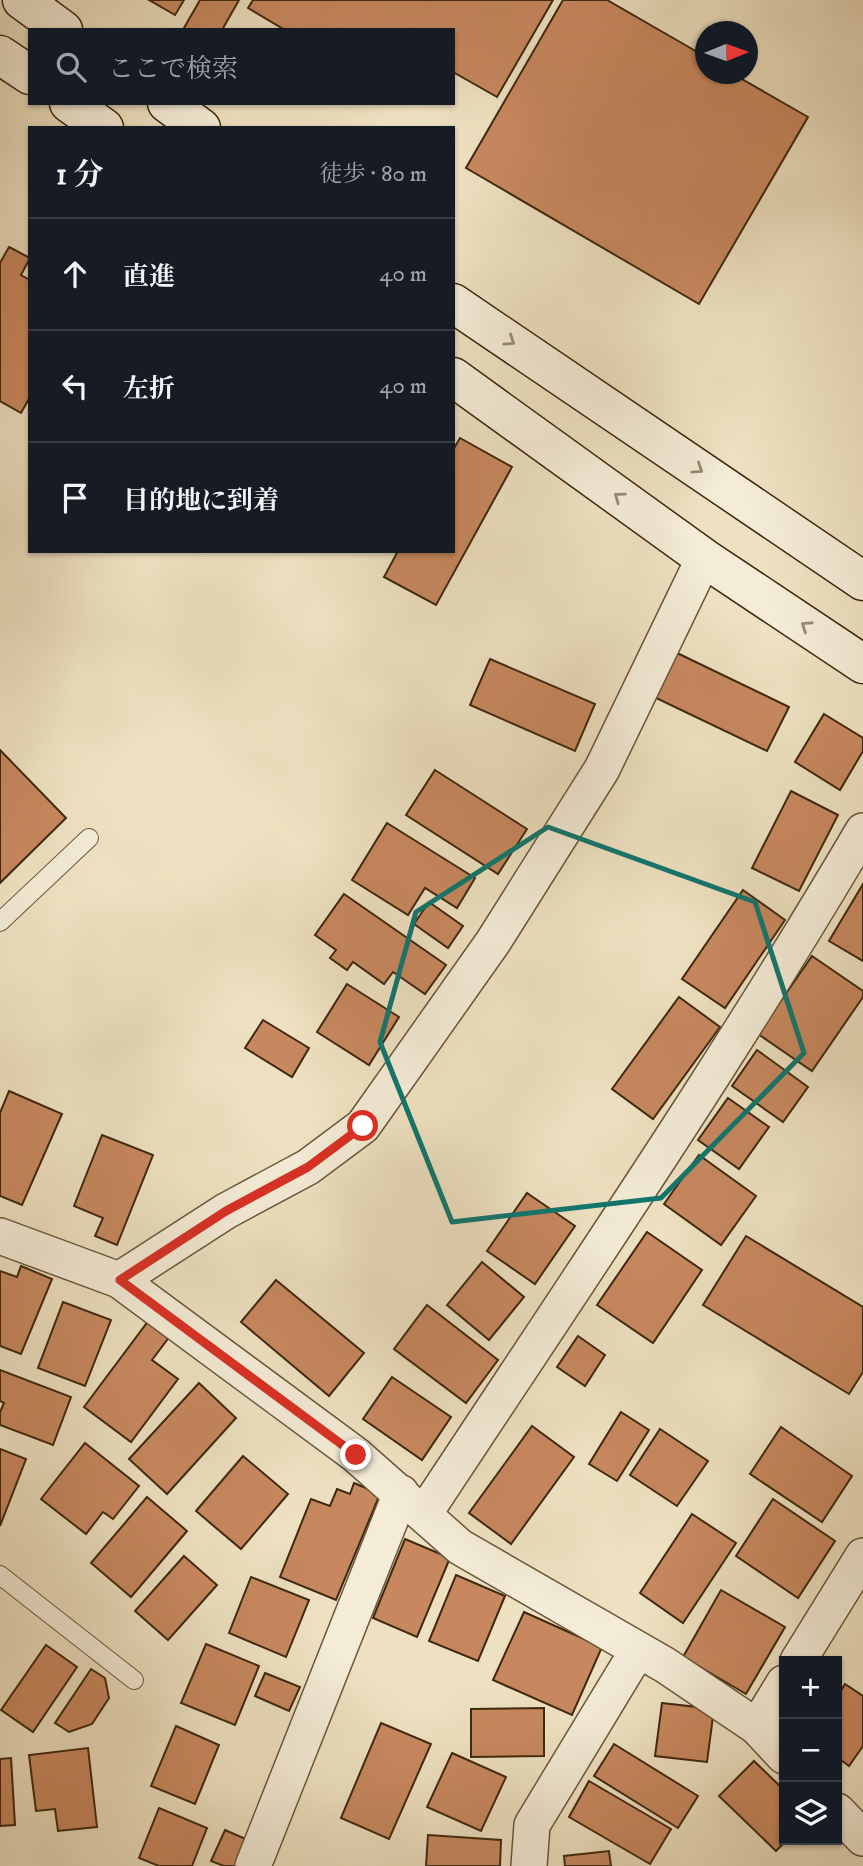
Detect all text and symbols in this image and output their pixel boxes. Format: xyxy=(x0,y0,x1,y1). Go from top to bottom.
north arrow xyxy=(695,21,758,84)
search box xyxy=(28,28,455,105)
icon: search xyxy=(52,48,90,86)
text: ここで検索 xyxy=(108,53,238,86)
text: 1 分 xyxy=(56,157,103,194)
text: 徒歩 · 80 m xyxy=(320,160,427,189)
icon: ahead xyxy=(56,255,94,293)
text: 40 m xyxy=(379,260,427,289)
text: 直進 xyxy=(123,261,175,294)
one-way arrow xyxy=(502,333,515,345)
icon: left xyxy=(56,367,94,405)
text: 40 m xyxy=(379,372,427,401)
text: 左折 xyxy=(123,373,175,406)
one-way arrow xyxy=(690,461,703,473)
icon: arrive xyxy=(56,479,94,517)
text: 目的地に到着 xyxy=(123,485,279,518)
one-way arrow xyxy=(614,492,627,505)
one-way arrow xyxy=(801,622,814,634)
route start xyxy=(347,1110,378,1141)
route end xyxy=(340,1439,371,1470)
map controls xyxy=(779,1656,842,1845)
button: + xyxy=(779,1656,842,1719)
button: − xyxy=(779,1719,842,1782)
button: layers xyxy=(779,1782,842,1845)

